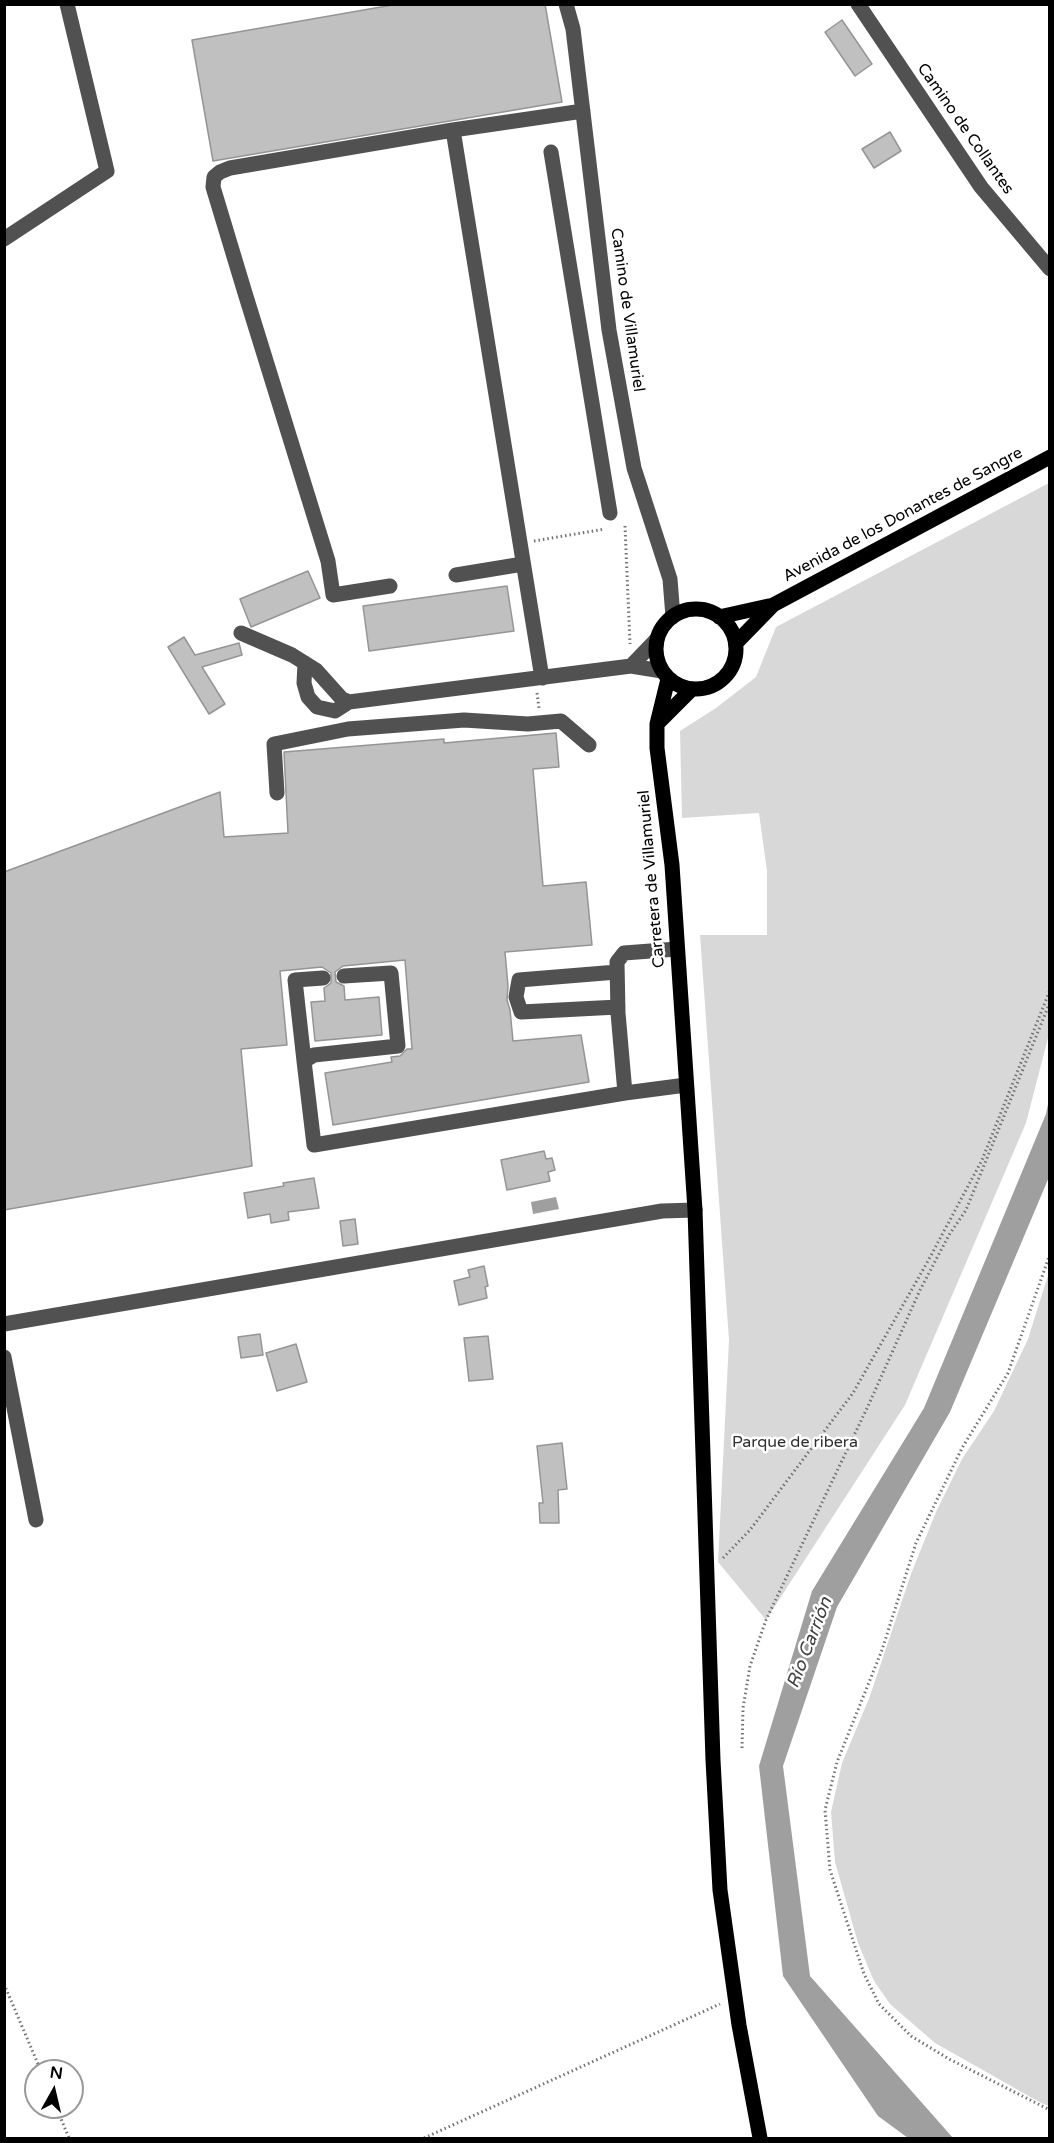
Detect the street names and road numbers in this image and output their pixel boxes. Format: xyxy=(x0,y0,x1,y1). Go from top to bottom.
street label: Camino de Collantes xyxy=(913,60,1017,198)
street label: Camino de Villamuriel xyxy=(606,227,648,393)
street label: Avenida de los Donantes de Sangre xyxy=(780,444,1026,586)
street label: Carretera de Villamuriel xyxy=(635,789,669,969)

